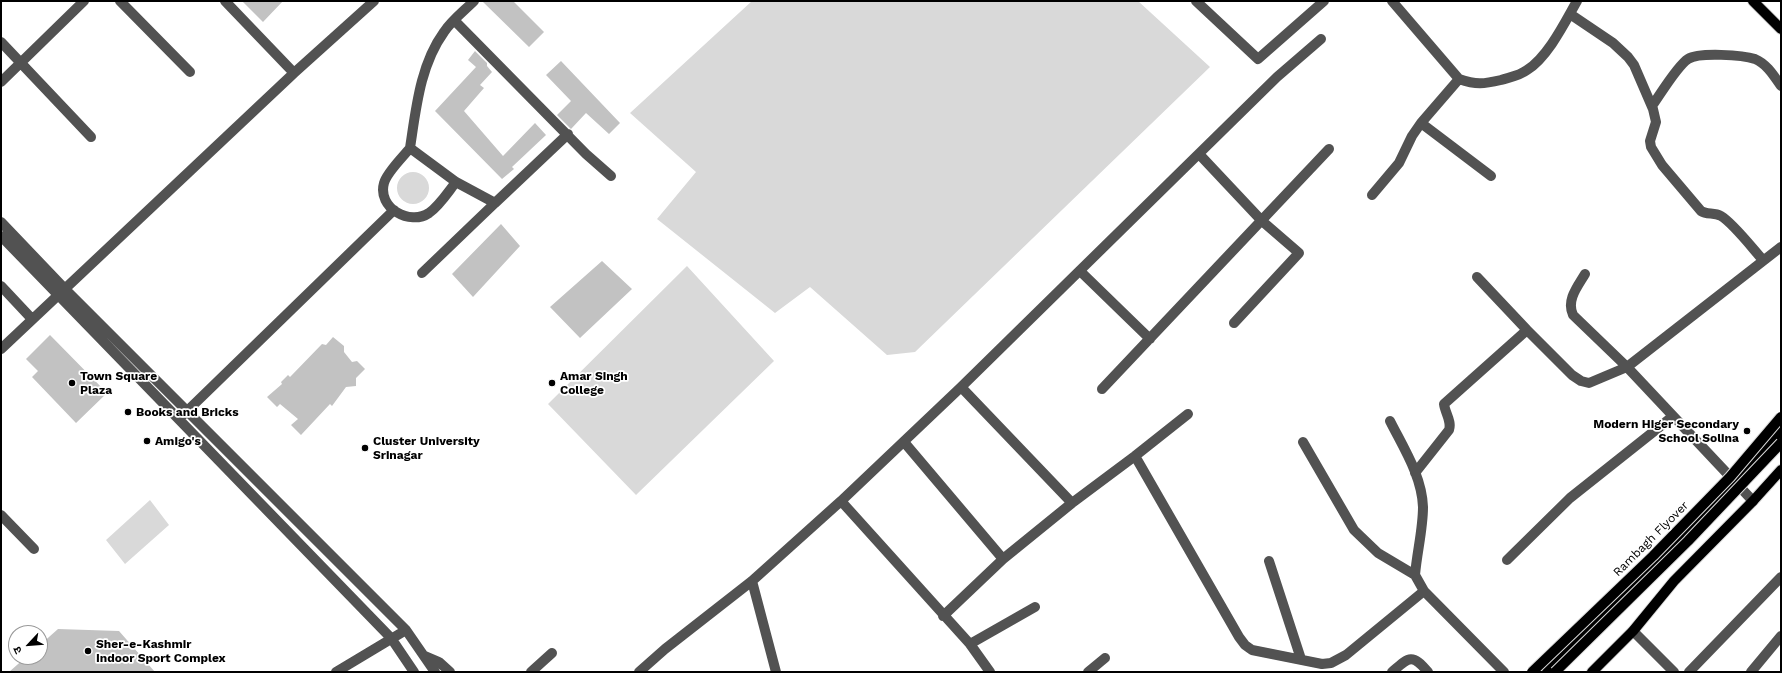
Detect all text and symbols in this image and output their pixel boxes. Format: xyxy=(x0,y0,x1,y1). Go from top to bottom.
place label: Town Square Plaza xyxy=(80,369,157,397)
place label: Amar Singh College xyxy=(560,369,628,397)
marker: Town Square Plaza xyxy=(67,378,77,388)
marker: Amar Singh College xyxy=(547,378,557,388)
place label: Books and Bricks xyxy=(136,405,239,419)
marker: Books and Bricks xyxy=(123,407,133,417)
place label: Modern Higer Secondary School Solina xyxy=(1593,417,1739,445)
marker: Modern Higer Secondary School Solina xyxy=(1742,426,1752,436)
place label: Amigo's xyxy=(155,434,201,448)
place label: Cluster University Srinagar xyxy=(373,434,480,462)
marker: Amigo's xyxy=(142,436,152,446)
marker: Cluster University Srinagar xyxy=(360,443,370,453)
street label: Rambagh Flyover xyxy=(1610,498,1692,580)
north arrow xyxy=(8,625,48,665)
place label: Sher-e-Kashmir Indoor Sport Complex xyxy=(96,637,226,665)
text: उ xyxy=(10,644,25,656)
marker: Sher-e-Kashmir Indoor Sport Complex xyxy=(83,646,93,656)

